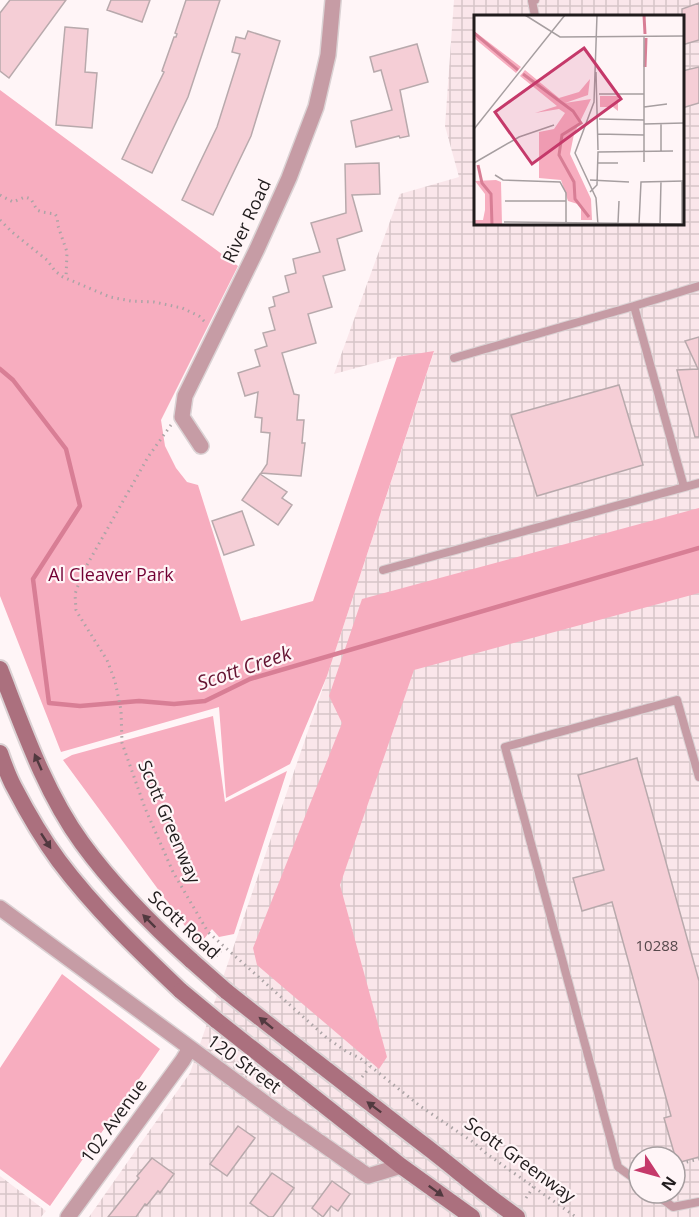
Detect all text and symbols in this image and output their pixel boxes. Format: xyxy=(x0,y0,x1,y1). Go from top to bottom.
inset map xyxy=(474,15,684,225)
street label: River Road xyxy=(216,175,276,266)
park label: Al Cleaver Park xyxy=(48,562,174,586)
water label: Scott Creek xyxy=(193,638,296,696)
one-way arrow xyxy=(33,753,43,771)
street label: Scott Greenway xyxy=(133,756,207,888)
one-way arrow xyxy=(41,833,52,850)
street label: Scott Road xyxy=(144,885,226,964)
one-way arrow xyxy=(143,914,157,928)
house number: 10288 xyxy=(636,935,678,955)
one-way arrow xyxy=(258,1016,274,1029)
street label: 120 Street xyxy=(203,1028,286,1098)
street label: 102 Avenue xyxy=(75,1074,152,1167)
one-way arrow xyxy=(367,1102,382,1114)
street label: Scott Greenway xyxy=(460,1111,582,1208)
north arrow xyxy=(627,1145,687,1205)
text: N xyxy=(656,1172,682,1196)
one-way arrow xyxy=(428,1185,444,1197)

